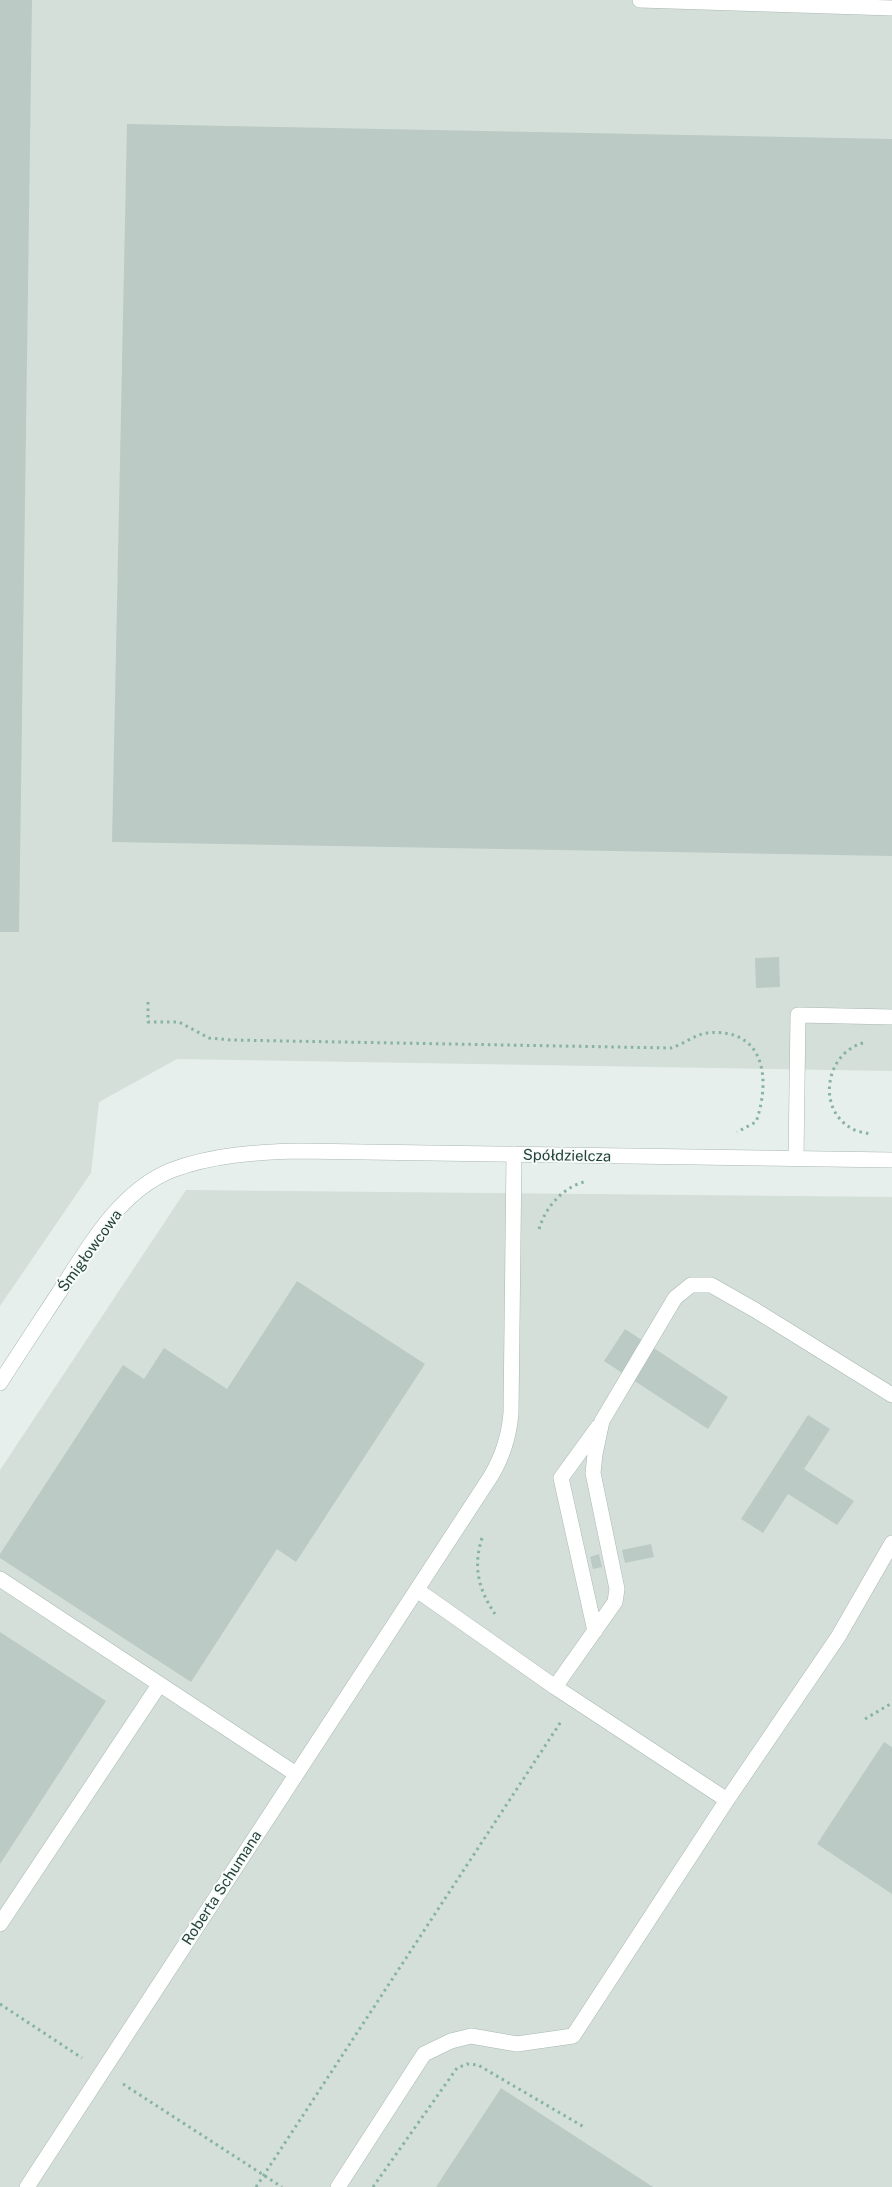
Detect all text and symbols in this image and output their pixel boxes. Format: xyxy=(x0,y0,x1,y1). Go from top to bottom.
street label: Spółdzielcza xyxy=(523,1146,611,1166)
street label: Śmigłowcowa xyxy=(54,1206,126,1296)
street label: Roberta Schumana xyxy=(178,1827,266,1949)

